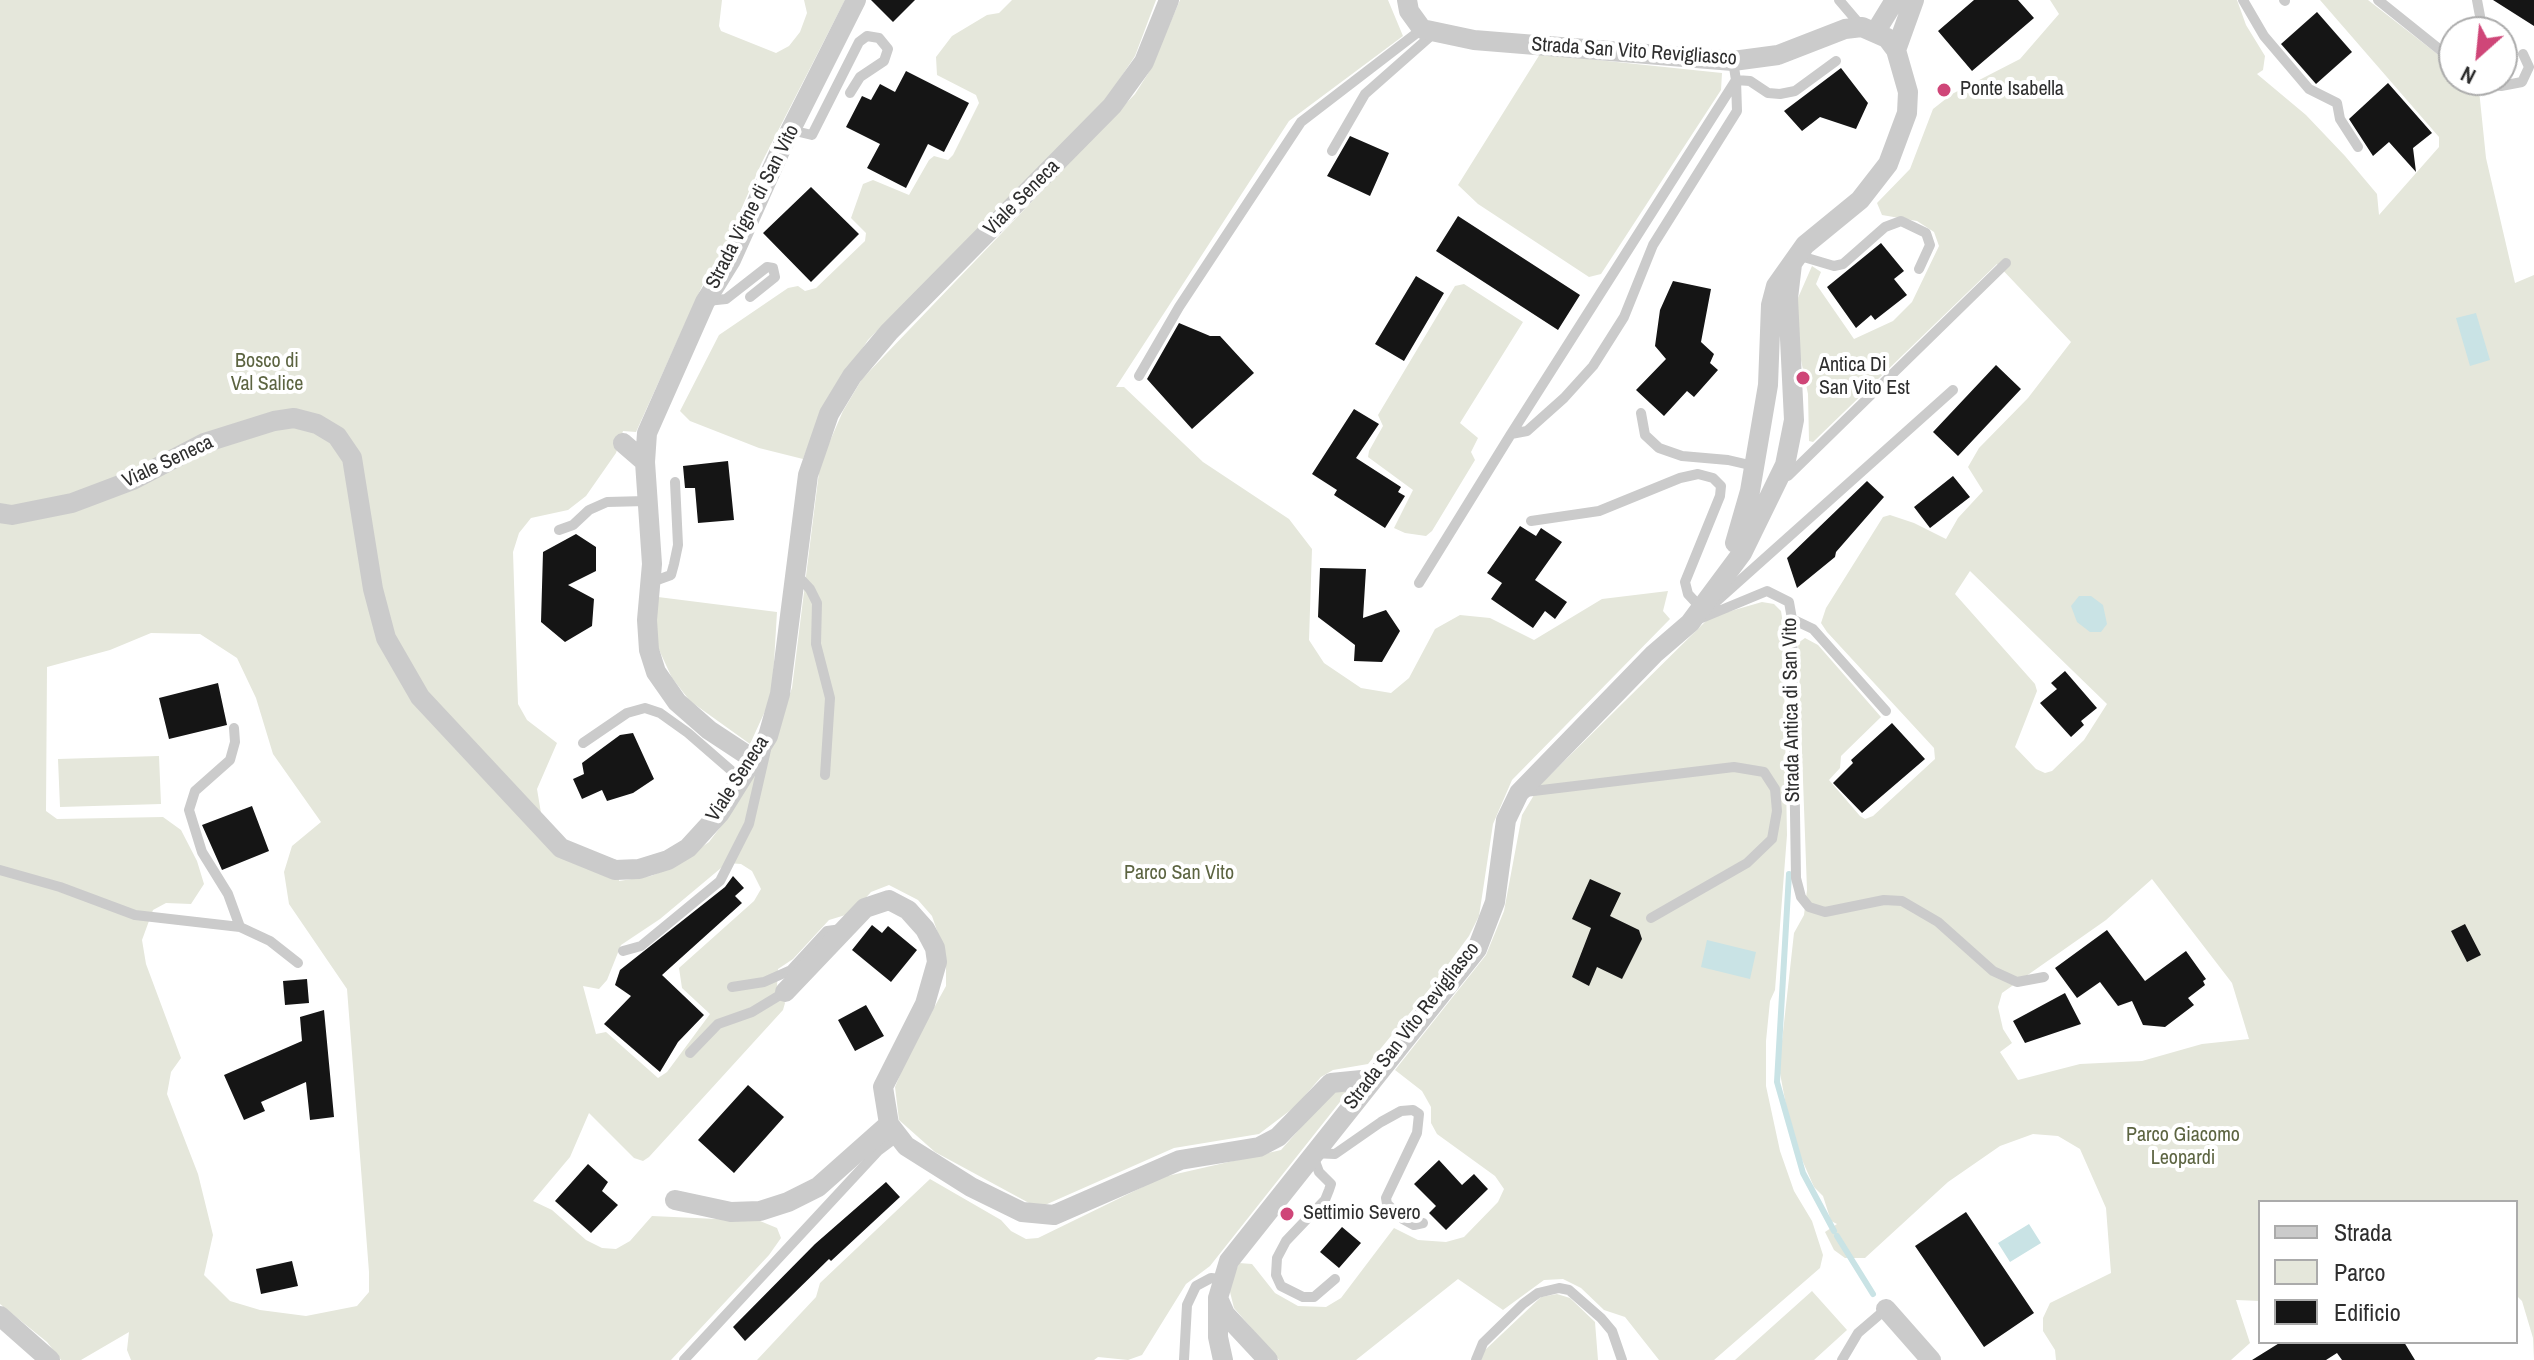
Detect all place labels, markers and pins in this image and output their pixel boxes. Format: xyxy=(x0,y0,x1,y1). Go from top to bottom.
place label: Ponte Isabella xyxy=(1960,78,2064,102)
marker: Ponte Isabella xyxy=(1935,81,1953,99)
place label: Antica Di San Vito Est xyxy=(1819,354,1910,401)
marker: Antica Di San Vito Est xyxy=(1794,369,1812,387)
place label: Settimio Severo xyxy=(1303,1202,1421,1226)
marker: Settimio Severo xyxy=(1278,1205,1296,1223)

